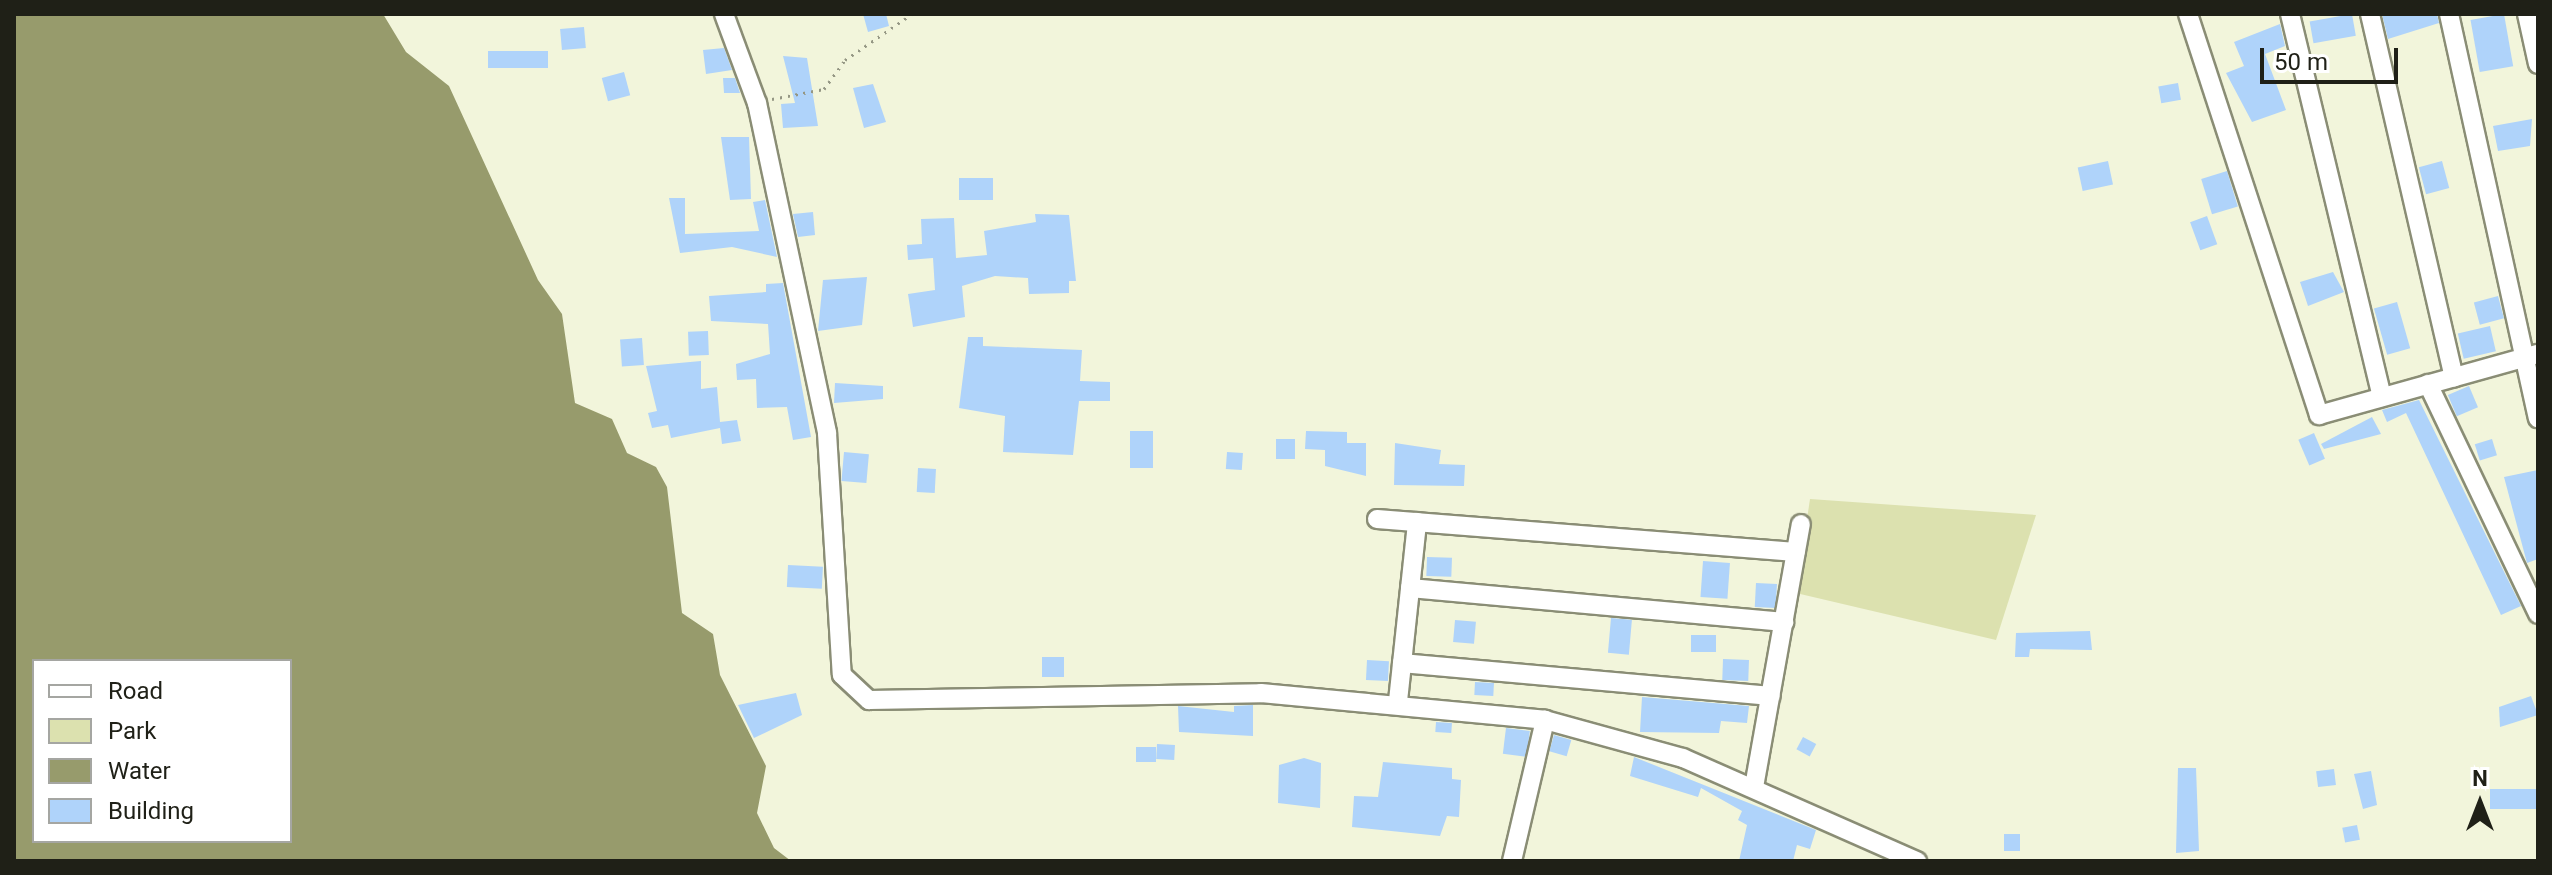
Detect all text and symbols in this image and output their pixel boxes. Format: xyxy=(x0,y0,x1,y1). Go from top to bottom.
scale bar xyxy=(2264,32,2402,82)
text: 50 m xyxy=(2274,48,2328,76)
legend xyxy=(32,659,292,843)
text: Road xyxy=(108,677,163,705)
text: Park xyxy=(108,717,156,745)
text: Water xyxy=(108,757,171,785)
north arrow xyxy=(2440,763,2520,843)
text: N xyxy=(2472,766,2488,791)
text: Building xyxy=(108,797,194,825)

